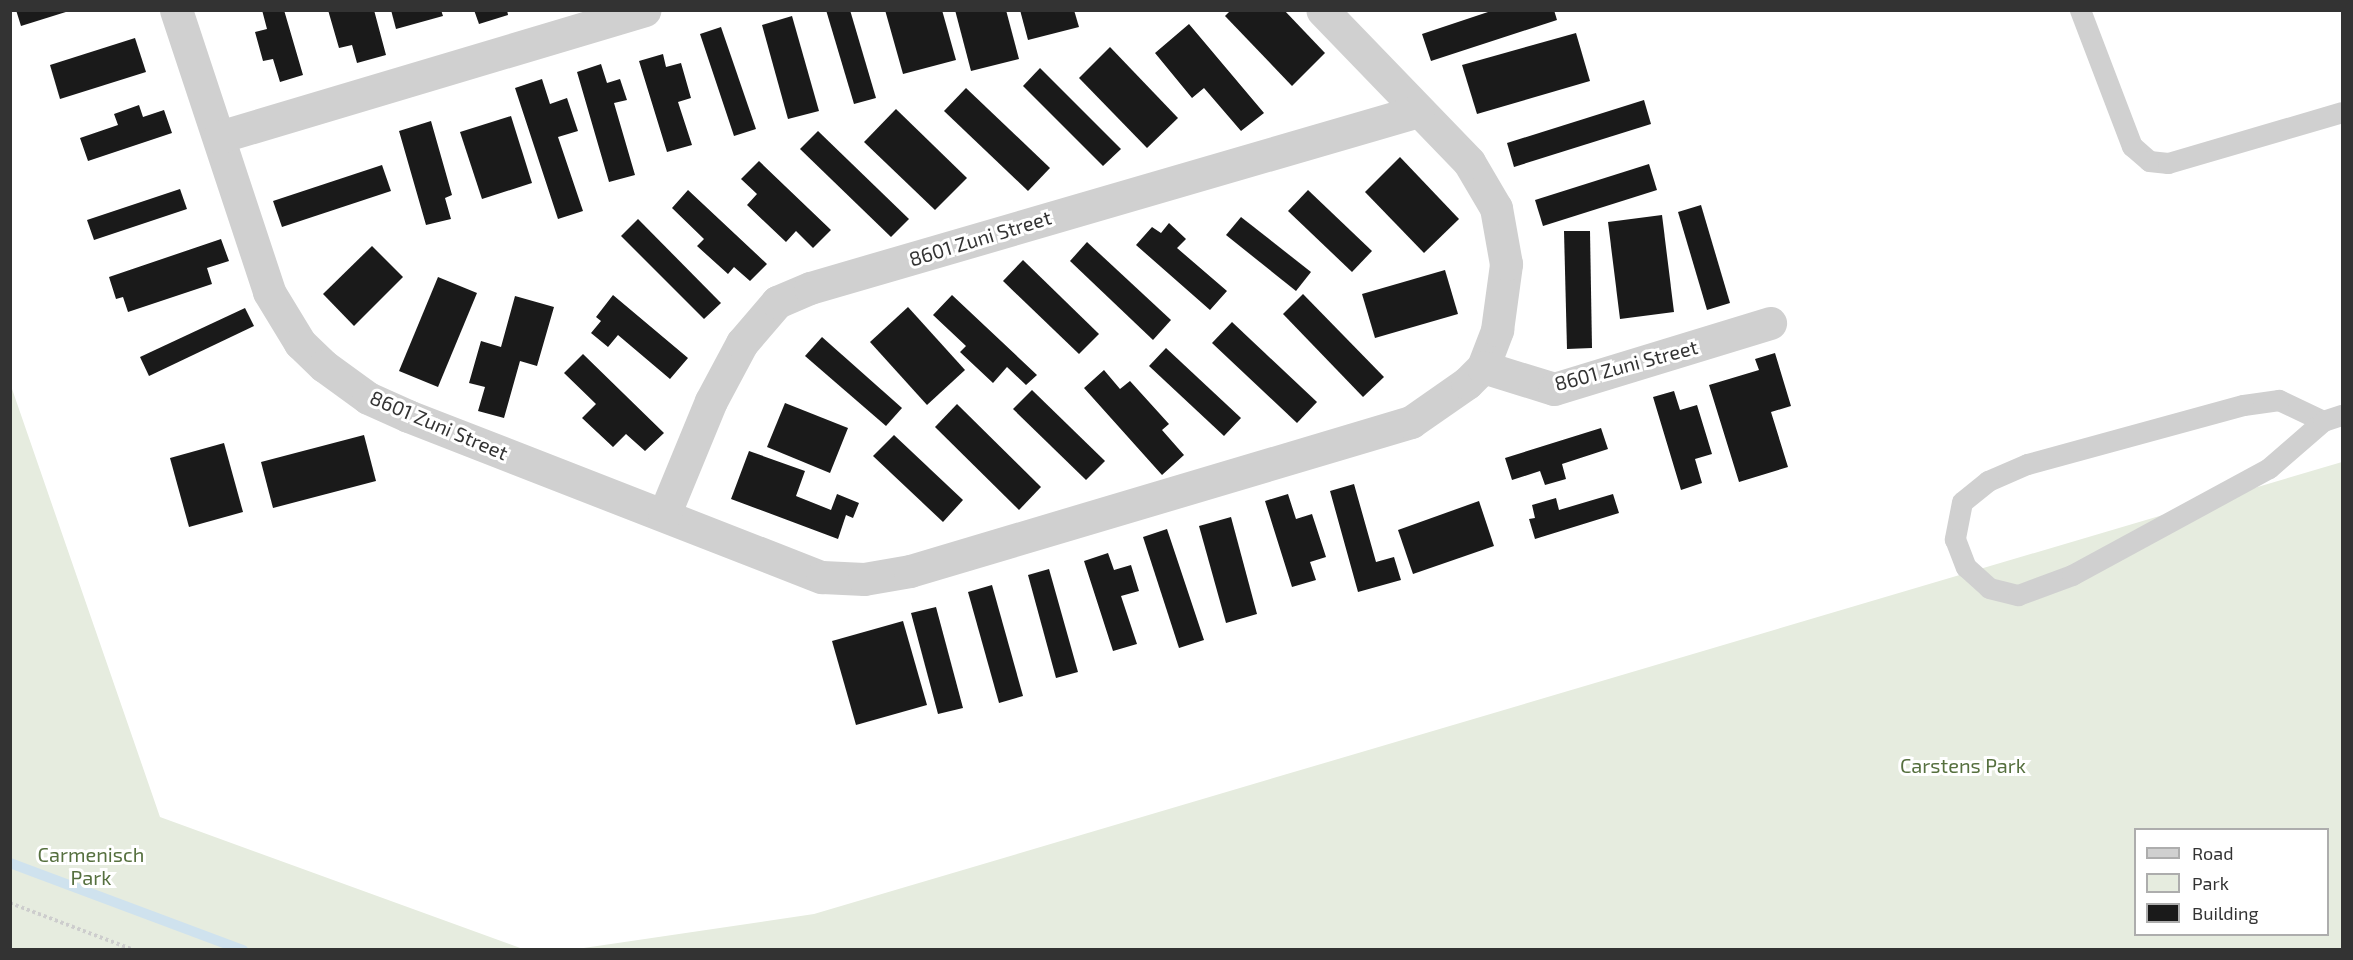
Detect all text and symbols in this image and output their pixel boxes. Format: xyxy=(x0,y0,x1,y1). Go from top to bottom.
street label: 8601 Zuni Street xyxy=(906,205,1054,271)
street label: 8601 Zuni Street xyxy=(1552,334,1700,396)
street label: 8601 Zuni Street xyxy=(366,385,512,465)
park label: Carstens Park xyxy=(1900,753,2026,777)
legend xyxy=(2134,828,2329,936)
text: Road xyxy=(2192,842,2233,864)
park label: Carmenisch Park xyxy=(38,843,144,890)
text: Park xyxy=(2192,872,2229,894)
text: Building xyxy=(2192,902,2259,924)

